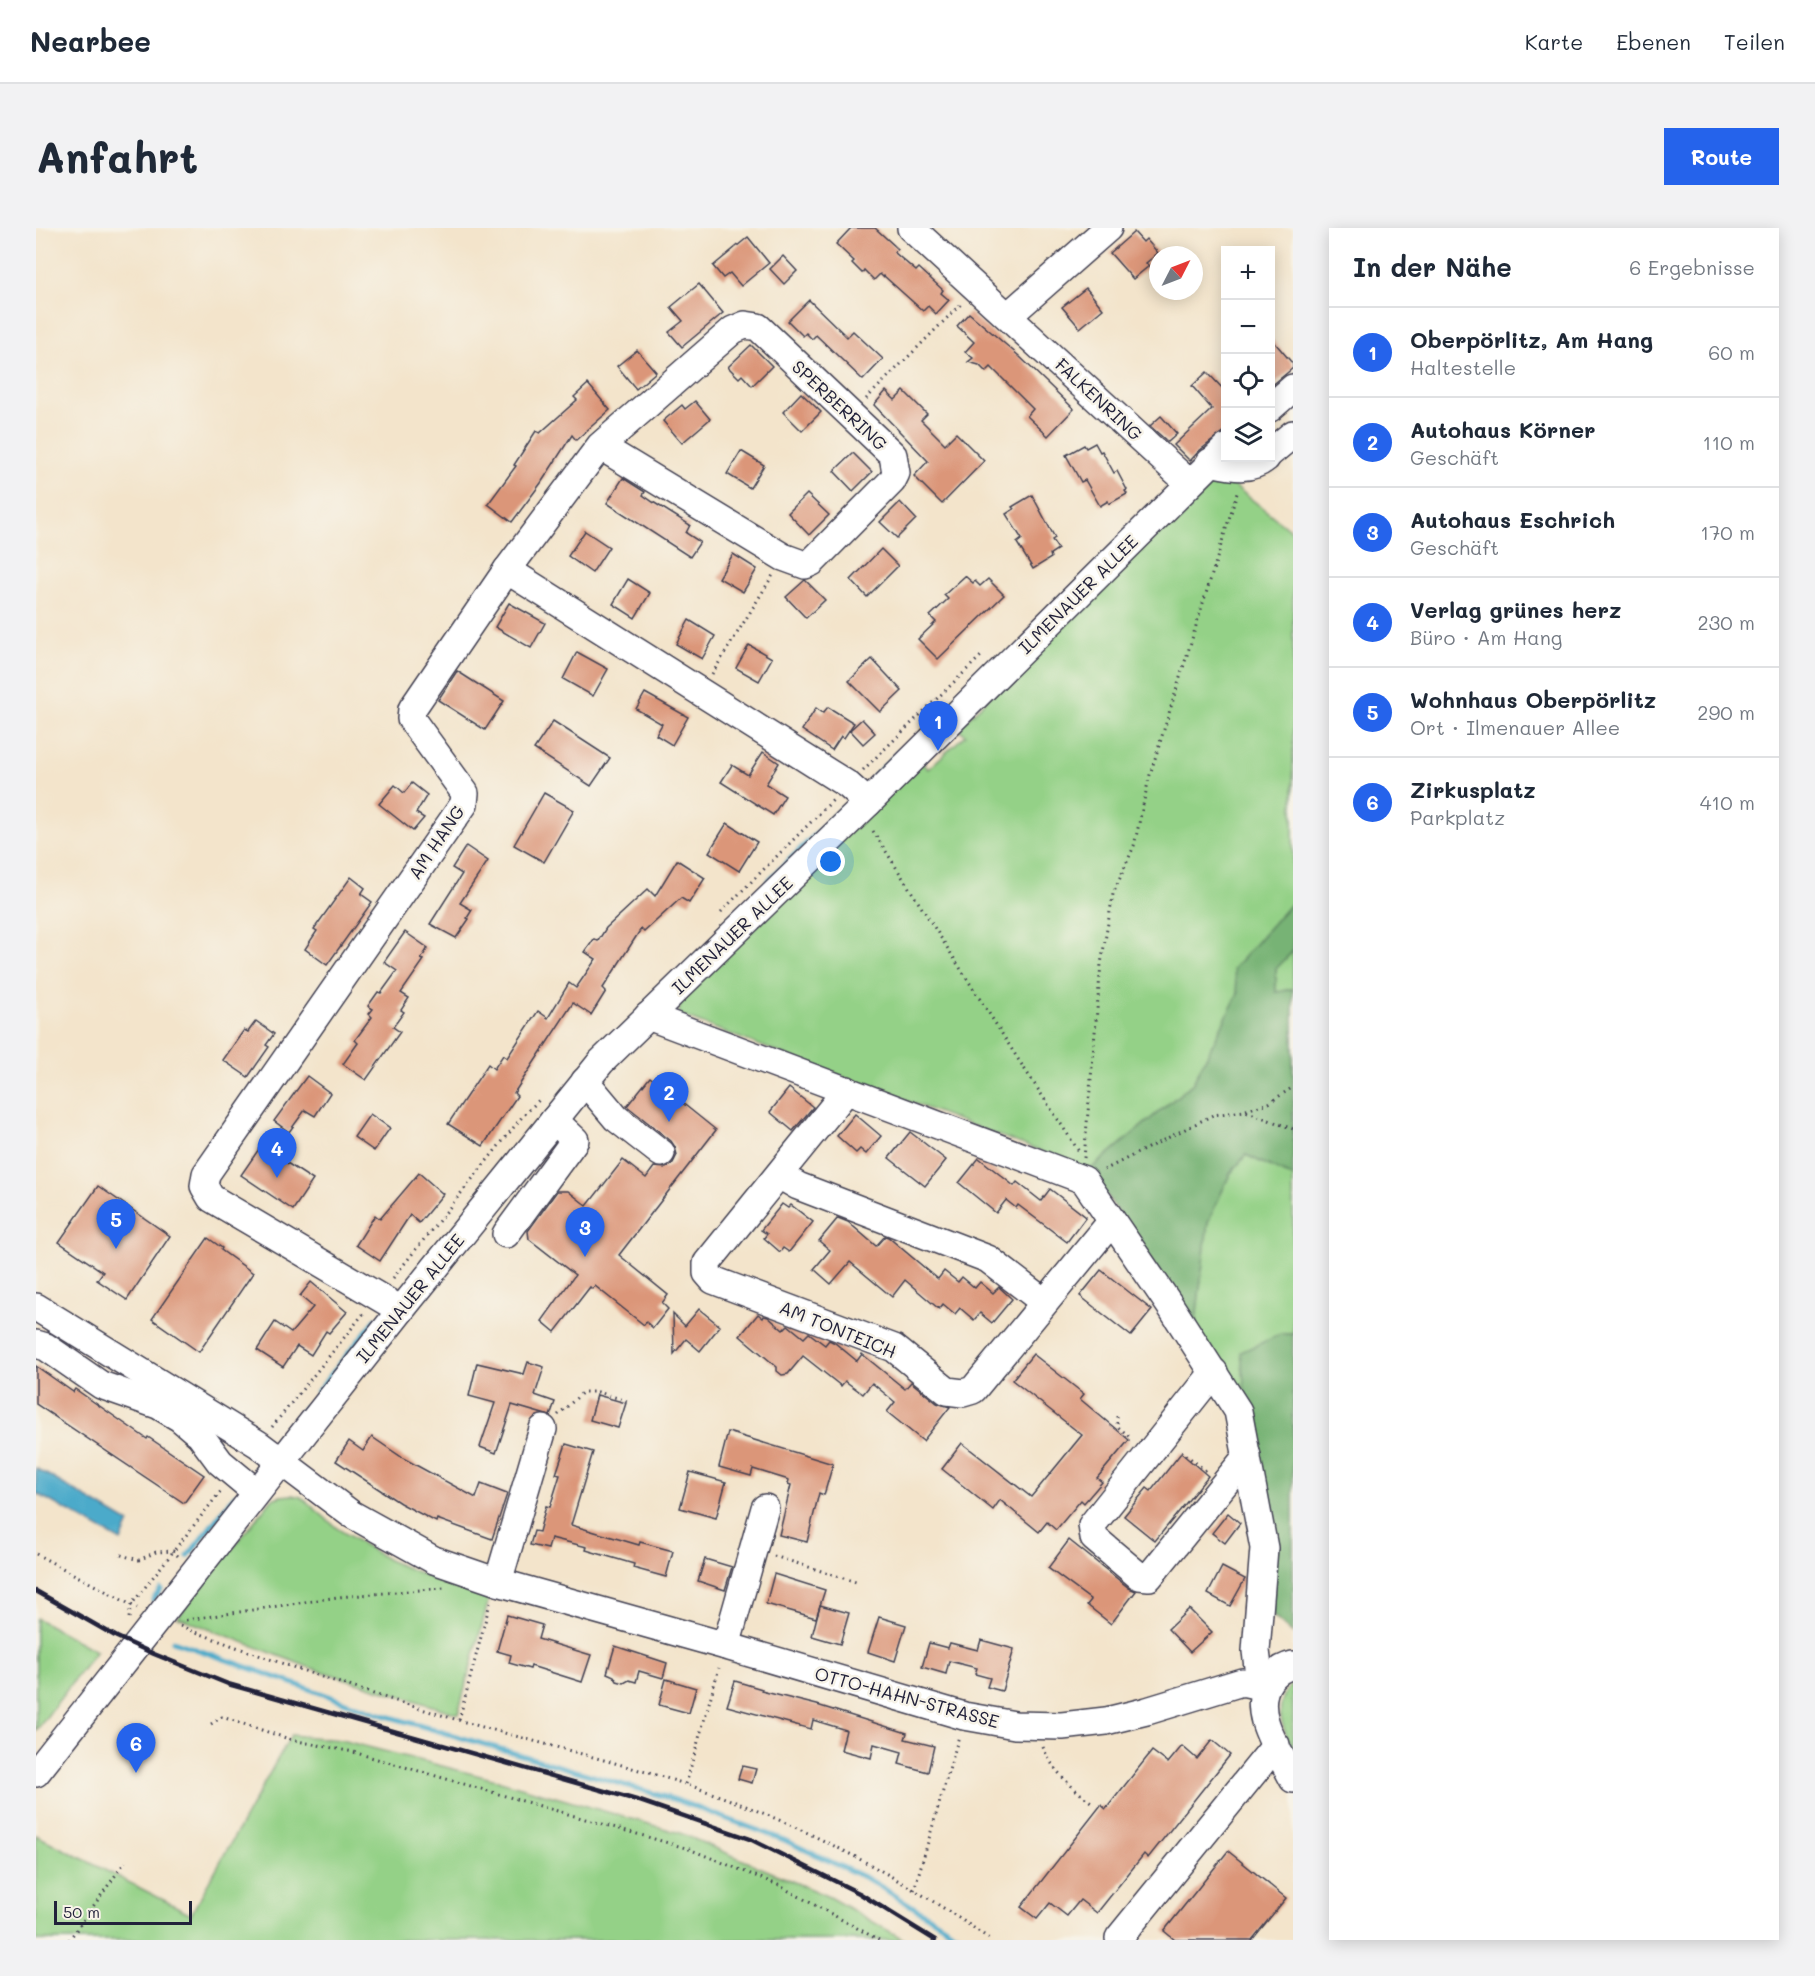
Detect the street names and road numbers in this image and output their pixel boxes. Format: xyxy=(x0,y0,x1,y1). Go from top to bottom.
street label: FALKENRING xyxy=(1050,353,1148,445)
street label: SPERBERRING xyxy=(787,355,893,455)
street label: ILMENAUER ALLEE xyxy=(1013,529,1143,659)
street label: AM HANG xyxy=(402,800,470,884)
street label: ILMENAUER ALLEE xyxy=(666,871,798,999)
street label: ILMENAUER ALLEE xyxy=(351,1229,469,1367)
street label: AM TONTEICH xyxy=(776,1295,900,1363)
street label: OTTO-HAHN-STRASSE xyxy=(812,1661,1002,1733)

